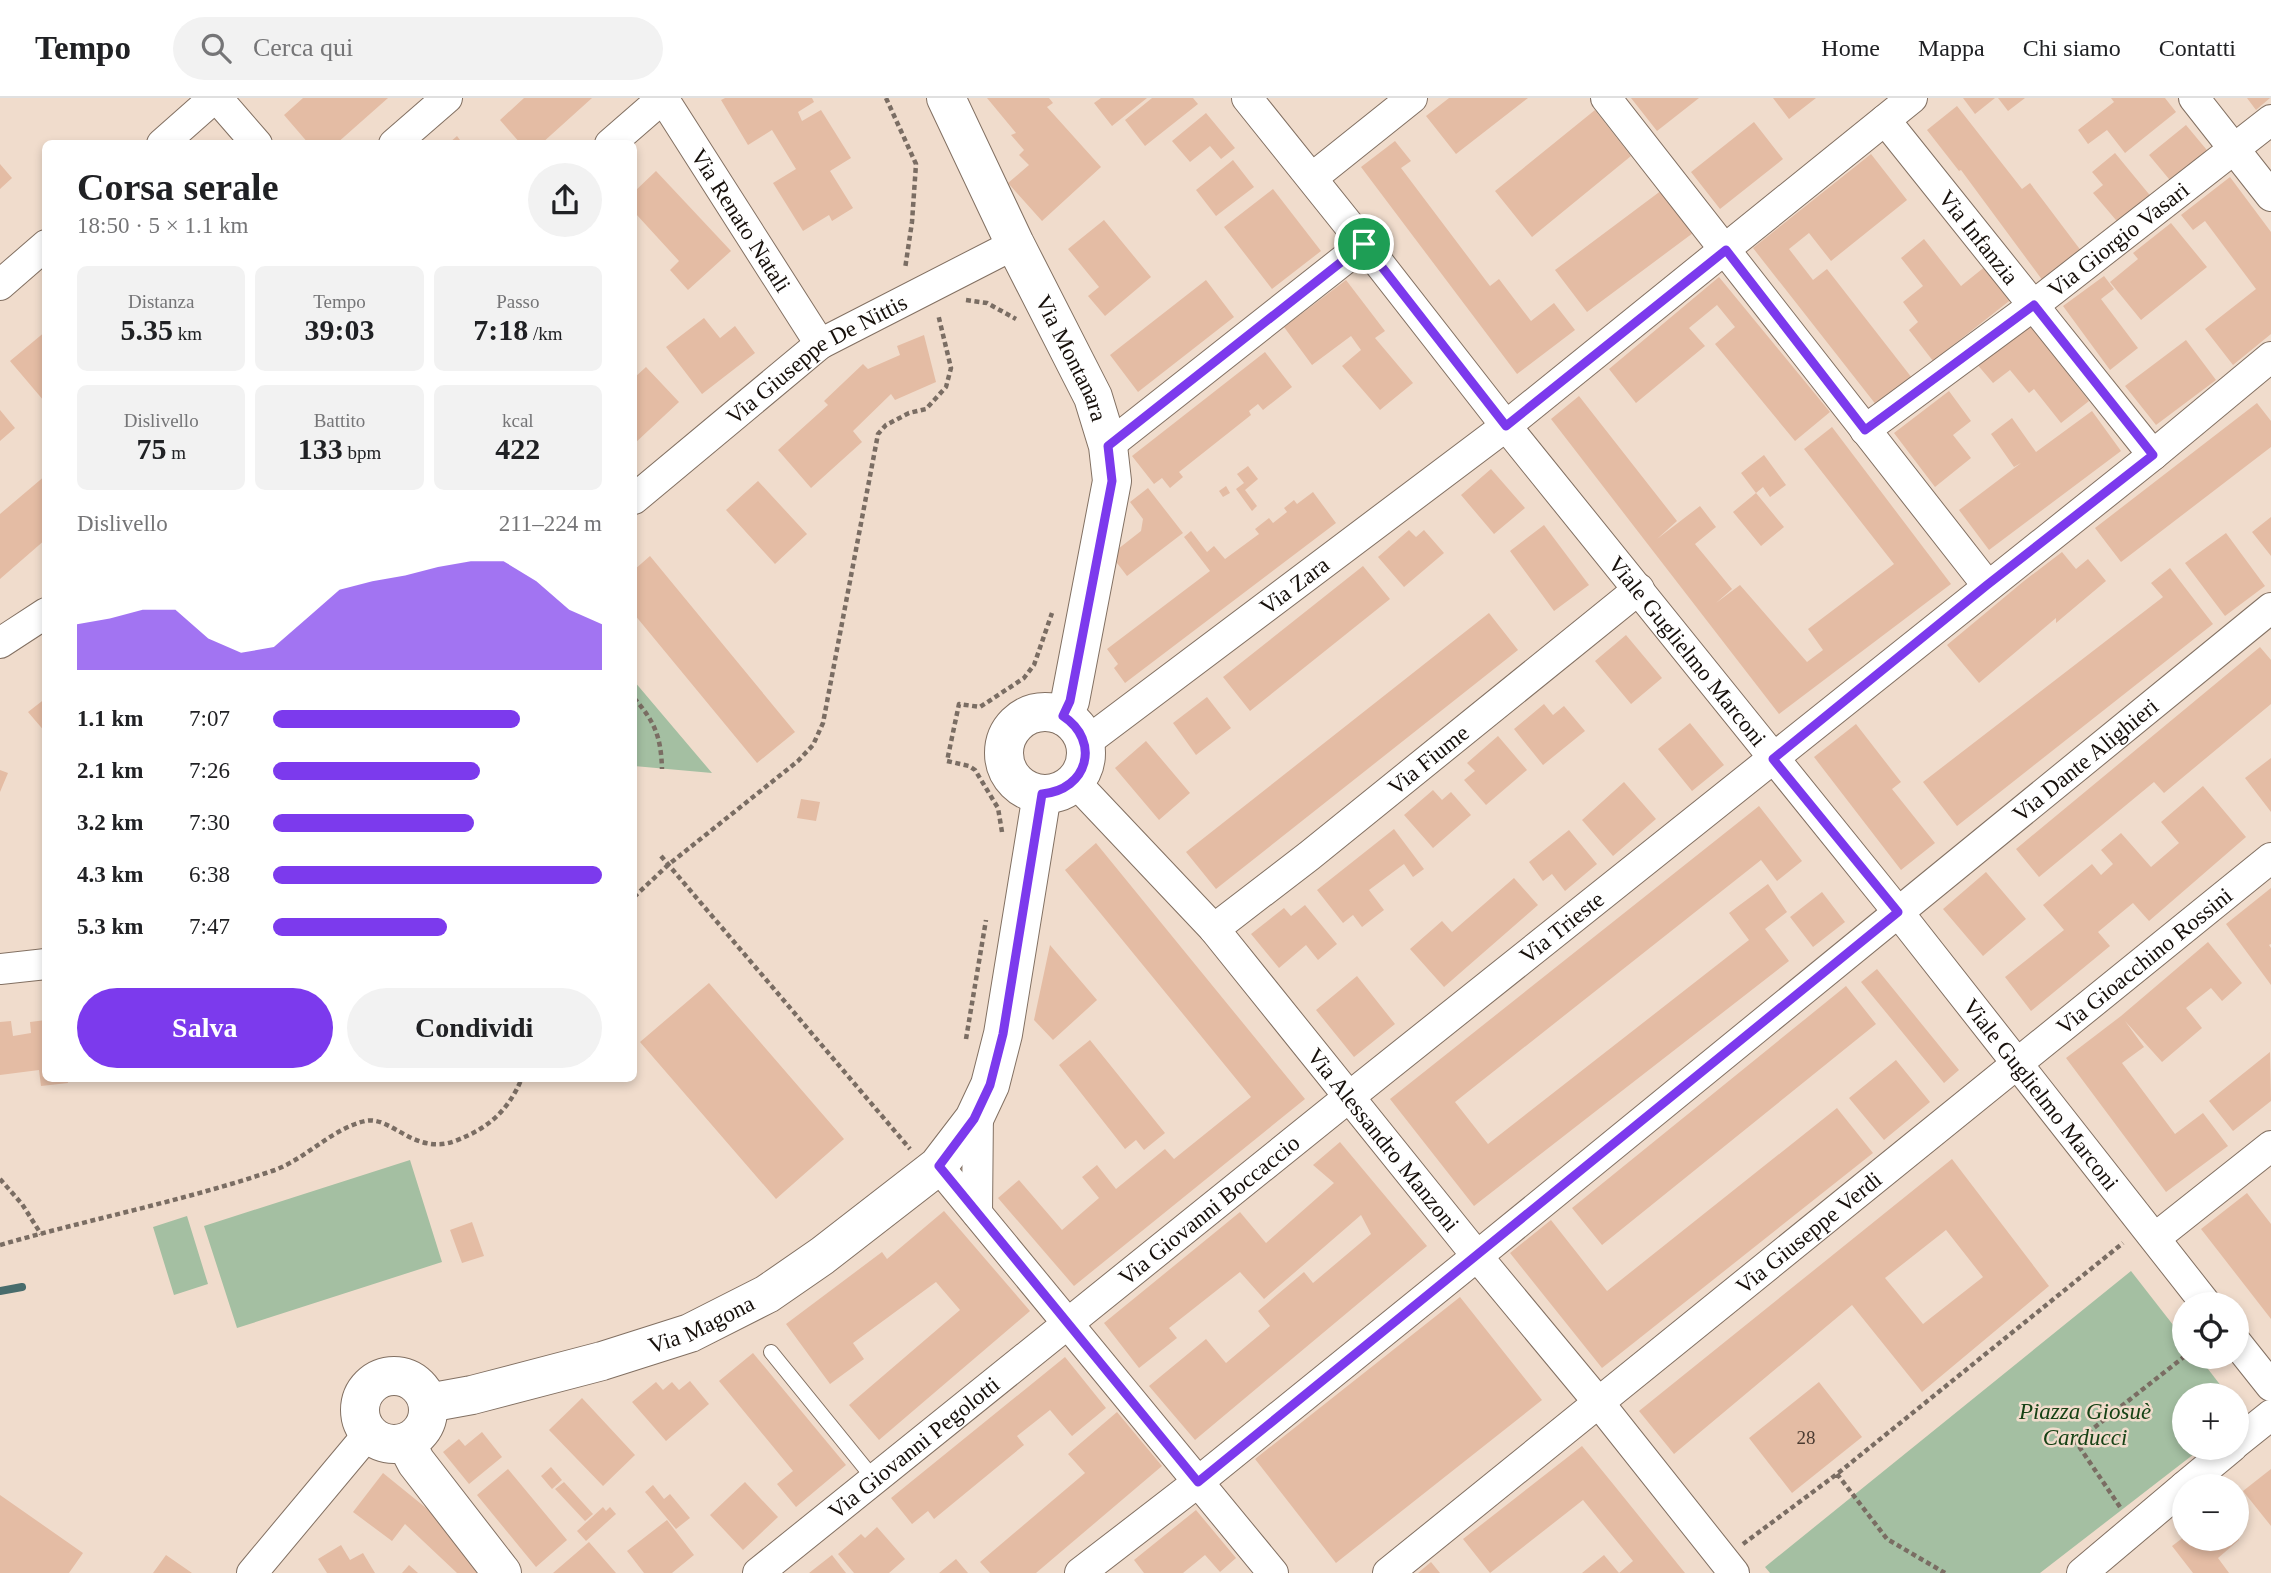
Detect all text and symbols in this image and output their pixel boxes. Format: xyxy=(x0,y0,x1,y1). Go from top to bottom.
search box xyxy=(173,17,663,80)
icon: search xyxy=(197,29,235,67)
text: Tempo xyxy=(35,30,131,66)
text: Cerca qui xyxy=(253,33,353,62)
text: Home xyxy=(1821,35,1880,61)
text: Mappa xyxy=(1918,35,1985,61)
text: Chi siamo xyxy=(2023,35,2121,61)
text: Contatti xyxy=(2159,35,2236,61)
street label: Via Renato Natali xyxy=(686,144,796,296)
button: share xyxy=(528,163,602,237)
text: Corsa serale xyxy=(77,166,279,208)
street label: Via Giorgio Vasari xyxy=(2043,177,2194,302)
street label: Via Infanzia xyxy=(1934,185,2024,289)
text: 18:50 · 5 × 1.1 km xyxy=(77,213,248,238)
pin xyxy=(1334,214,1394,274)
icon: arrive xyxy=(1345,225,1383,263)
street label: Via Giuseppe De Nittis xyxy=(721,289,911,429)
text: Distanza xyxy=(128,291,194,312)
text: Tempo xyxy=(313,291,366,312)
text: Passo xyxy=(496,291,539,312)
street label: Via Montanara xyxy=(1031,291,1112,424)
text: 5.35 xyxy=(120,313,173,346)
text: 39:03 xyxy=(304,313,374,346)
text: 7:18 xyxy=(473,313,528,346)
text: km xyxy=(173,323,202,344)
text: /km xyxy=(528,323,562,344)
text: Dislivello xyxy=(124,410,199,431)
text: Battito xyxy=(314,410,365,431)
text: kcal xyxy=(502,410,534,431)
text: 75 xyxy=(136,432,166,465)
text: 133 xyxy=(298,432,343,465)
text: 422 xyxy=(495,432,540,465)
text: m xyxy=(166,442,186,463)
text: bpm xyxy=(343,442,381,463)
text: Dislivello xyxy=(77,511,168,536)
text: 211–224 m xyxy=(499,511,602,536)
street label: Via Zara xyxy=(1255,551,1334,619)
street label: Viale Guglielmo Marconi xyxy=(1604,551,1771,751)
street label: Via Dante Alighieri xyxy=(2007,693,2163,826)
text: 1.1 km xyxy=(77,706,143,731)
text: 7:07 xyxy=(189,706,230,731)
street label: Via Fiume xyxy=(1383,720,1473,800)
text: 2.1 km xyxy=(77,758,143,783)
text: 7:26 xyxy=(189,758,230,783)
text: 3.2 km xyxy=(77,810,143,835)
text: 7:30 xyxy=(189,810,230,835)
text: 4.3 km xyxy=(77,862,143,887)
text: 6:38 xyxy=(189,862,230,887)
street label: Via Gioacchino Rossini xyxy=(2051,882,2237,1039)
street label: Via Trieste xyxy=(1515,886,1609,968)
text: 5.3 km xyxy=(77,914,143,939)
text: 7:47 xyxy=(189,914,230,939)
button: Salva xyxy=(77,988,333,1068)
button: Condividi xyxy=(347,988,602,1068)
street label: Viale Guglielmo Marconi xyxy=(1958,994,2124,1195)
street label: Via Alessandro Manzoni xyxy=(1302,1043,1464,1236)
street label: Via Giovanni Boccaccio xyxy=(1114,1130,1304,1290)
street label: Via Giuseppe Verdi xyxy=(1731,1166,1886,1299)
street label: Via Magona xyxy=(645,1290,758,1358)
map controls xyxy=(2172,1292,2249,1551)
button: locate xyxy=(2172,1292,2249,1369)
street label: Via Giovanni Pegolotti xyxy=(823,1371,1004,1524)
button: + xyxy=(2172,1383,2249,1460)
park label: Piazza Giosuè Carducci xyxy=(2018,1399,2151,1450)
house number: 28 xyxy=(1797,1427,1816,1448)
button: − xyxy=(2172,1474,2249,1551)

